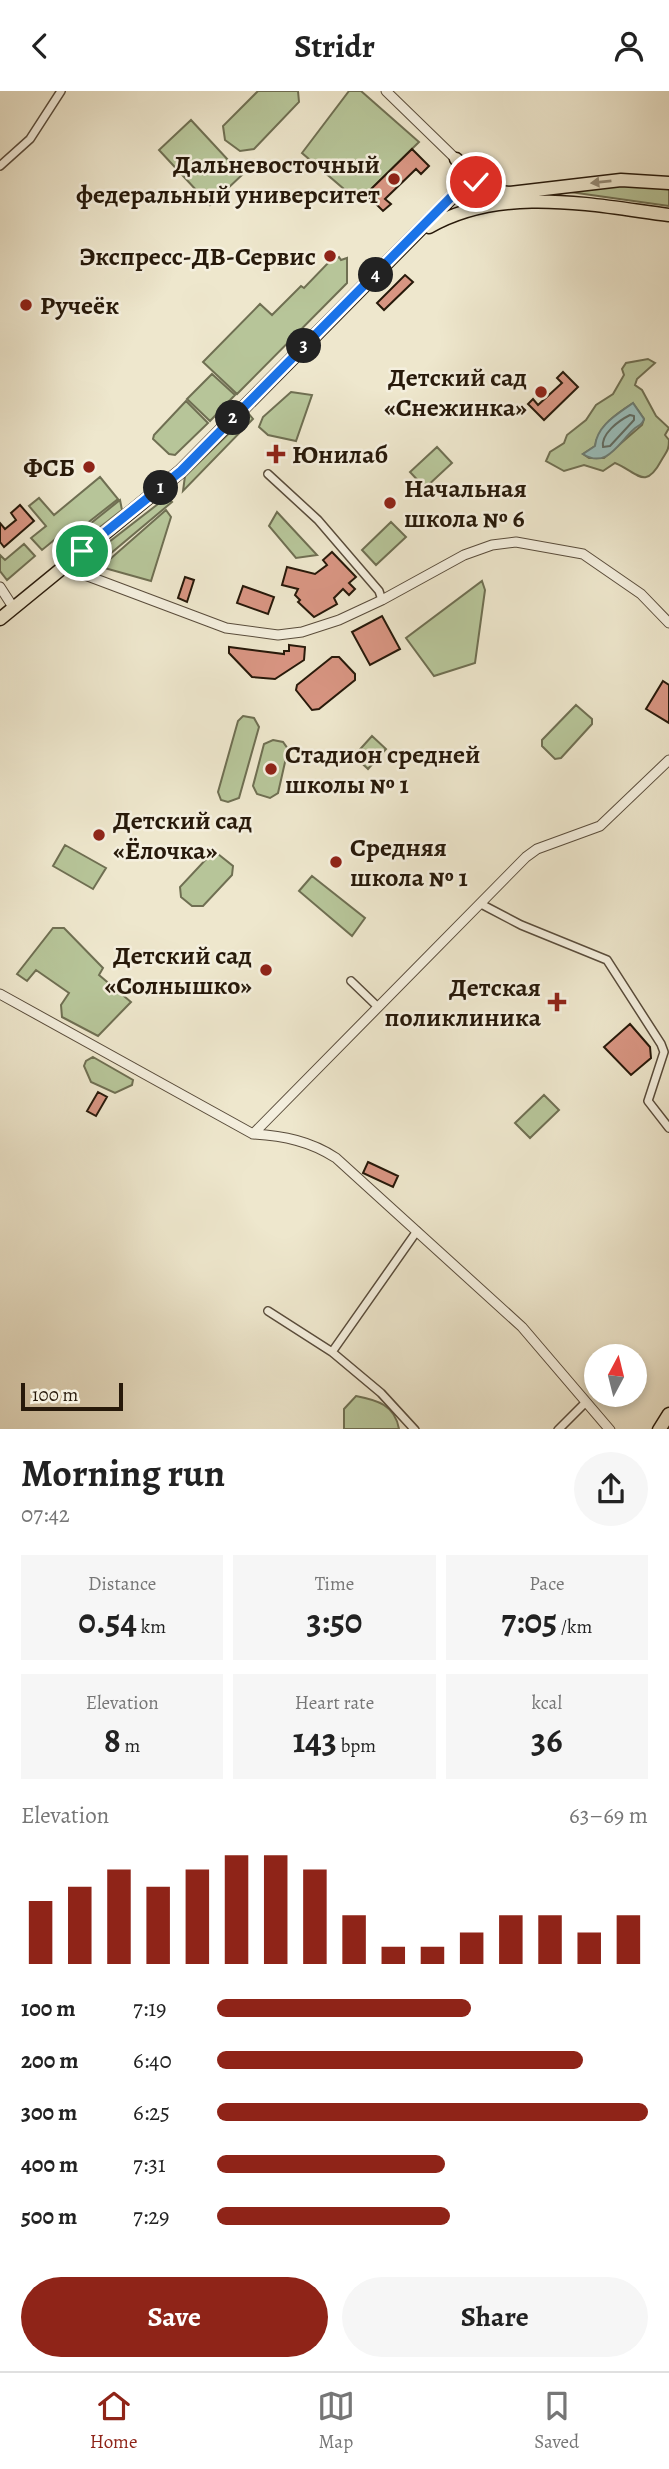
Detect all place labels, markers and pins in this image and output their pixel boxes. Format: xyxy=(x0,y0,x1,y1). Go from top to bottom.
place label: Дальневосточный федеральный университет xyxy=(76,147,380,212)
pin xyxy=(446,152,506,212)
marker: Дальневосточный федеральный университет xyxy=(386,171,402,187)
place label: Экспресс-ДВ-Сервис xyxy=(79,239,316,274)
marker: Экспресс-ДВ-Сервис xyxy=(322,248,338,264)
pin: 4 xyxy=(358,257,394,293)
place label: Ручеёк xyxy=(40,288,119,323)
marker: Ручеёк xyxy=(18,297,34,313)
pin: 3 xyxy=(286,329,322,363)
place label: Детский сад «Снежинка» xyxy=(384,360,527,425)
marker: Детский сад «Снежинка» xyxy=(533,384,549,400)
pin: 2 xyxy=(216,401,250,435)
place label: Юнилаб xyxy=(292,437,388,472)
marker: Юнилаб xyxy=(266,444,286,464)
place label: ФСБ xyxy=(23,450,75,485)
marker: ФСБ xyxy=(81,459,97,475)
pin: 1 xyxy=(144,471,178,505)
place label: Начальная школа № 6 xyxy=(404,471,527,536)
marker: Начальная школа № 6 xyxy=(382,495,398,511)
pin xyxy=(52,521,112,581)
place label: Стадион средней школы № 1 xyxy=(285,737,481,802)
marker: Стадион средней школы № 1 xyxy=(263,761,279,777)
place label: Детский сад «Ёлочка» xyxy=(113,803,252,868)
marker: Детский сад «Ёлочка» xyxy=(91,827,107,843)
place label: Средняя школа № 1 xyxy=(350,830,468,895)
marker: Средняя школа № 1 xyxy=(328,854,344,870)
place label: Детский сад «Солнышко» xyxy=(105,938,252,1003)
marker: Детский сад «Солнышко» xyxy=(258,962,274,978)
place label: Детская поликлиника xyxy=(385,970,542,1035)
marker: Детская поликлиника xyxy=(547,992,567,1012)

